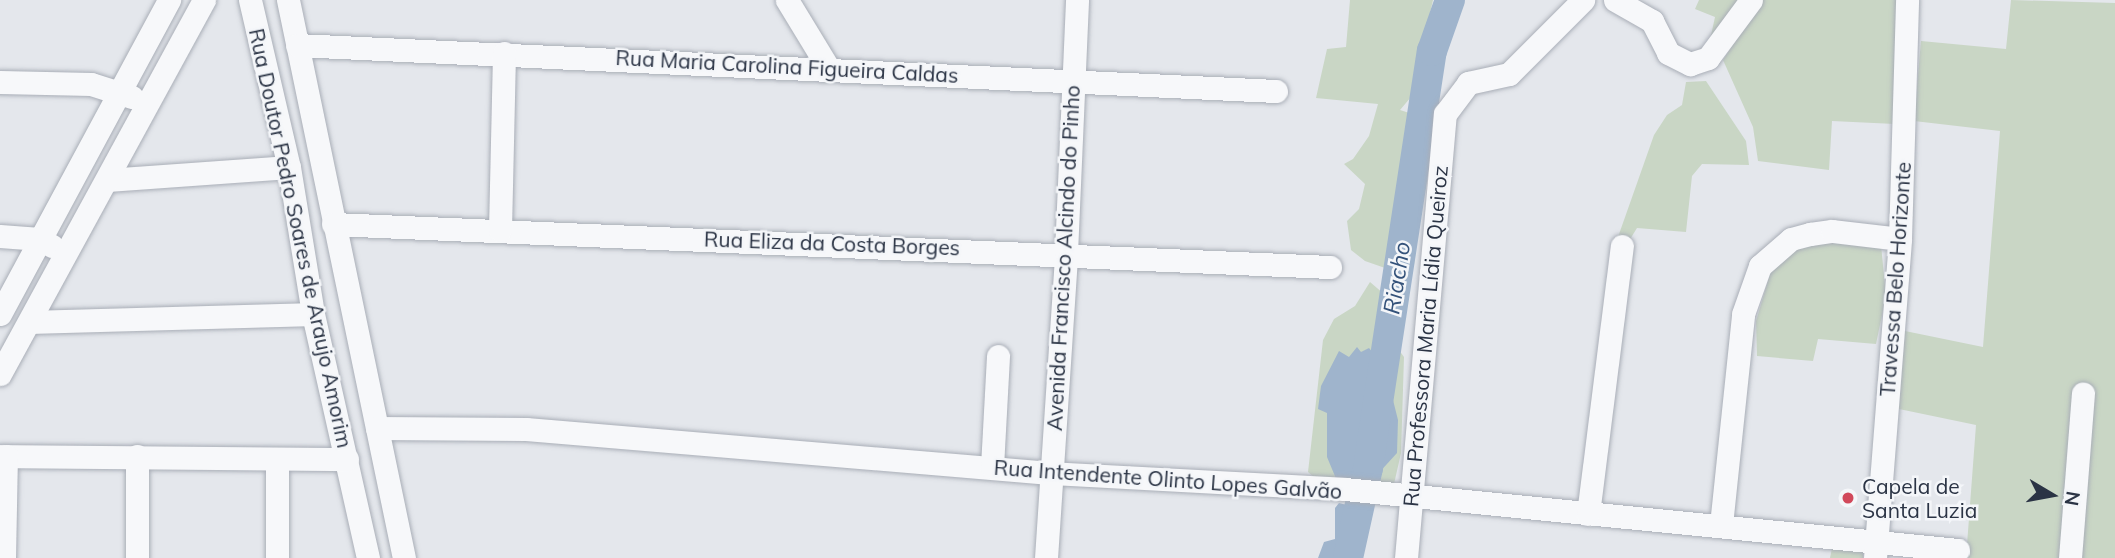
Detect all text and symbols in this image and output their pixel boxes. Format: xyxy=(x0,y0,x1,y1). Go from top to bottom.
street label: Rua Doutor Pedro Soares de Araujo Amorim xyxy=(244,26,358,450)
street label: Rua Maria Carolina Figueira Caldas xyxy=(615,44,959,88)
street label: Avenida Francisco Alcindo do Pinho xyxy=(1041,84,1085,432)
street label: Travessa Belo Horizonte xyxy=(1874,161,1916,397)
street label: Rua Professora Maria Lídia Queiroz xyxy=(1398,164,1452,508)
street label: Rua Eliza da Costa Borges xyxy=(704,226,960,260)
water label: Riacho xyxy=(1378,240,1416,316)
street label: Rua Intendente Olinto Lopes Galvão xyxy=(993,454,1343,504)
north arrow xyxy=(2017,460,2087,530)
place label: Capela de Santa Luzia xyxy=(1862,473,1977,523)
text: N xyxy=(2060,489,2086,508)
marker: Capela de Santa Luzia xyxy=(1840,490,1856,506)

